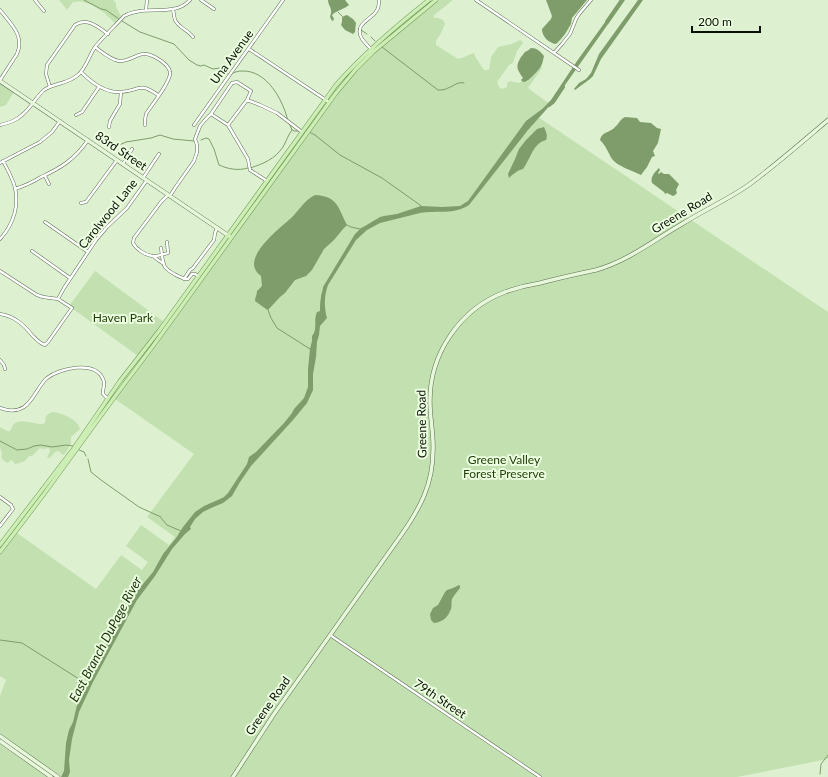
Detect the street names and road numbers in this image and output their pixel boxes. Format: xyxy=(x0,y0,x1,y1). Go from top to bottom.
street label: Una Avenue xyxy=(207,27,256,87)
street label: 83rd Street xyxy=(92,128,151,174)
street label: Carolwood Lane xyxy=(75,176,140,252)
street label: Greene Road xyxy=(649,189,715,237)
street label: Greene Road xyxy=(413,390,430,458)
street label: Greene Road xyxy=(242,673,293,738)
street label: 79th Street xyxy=(411,676,470,722)

